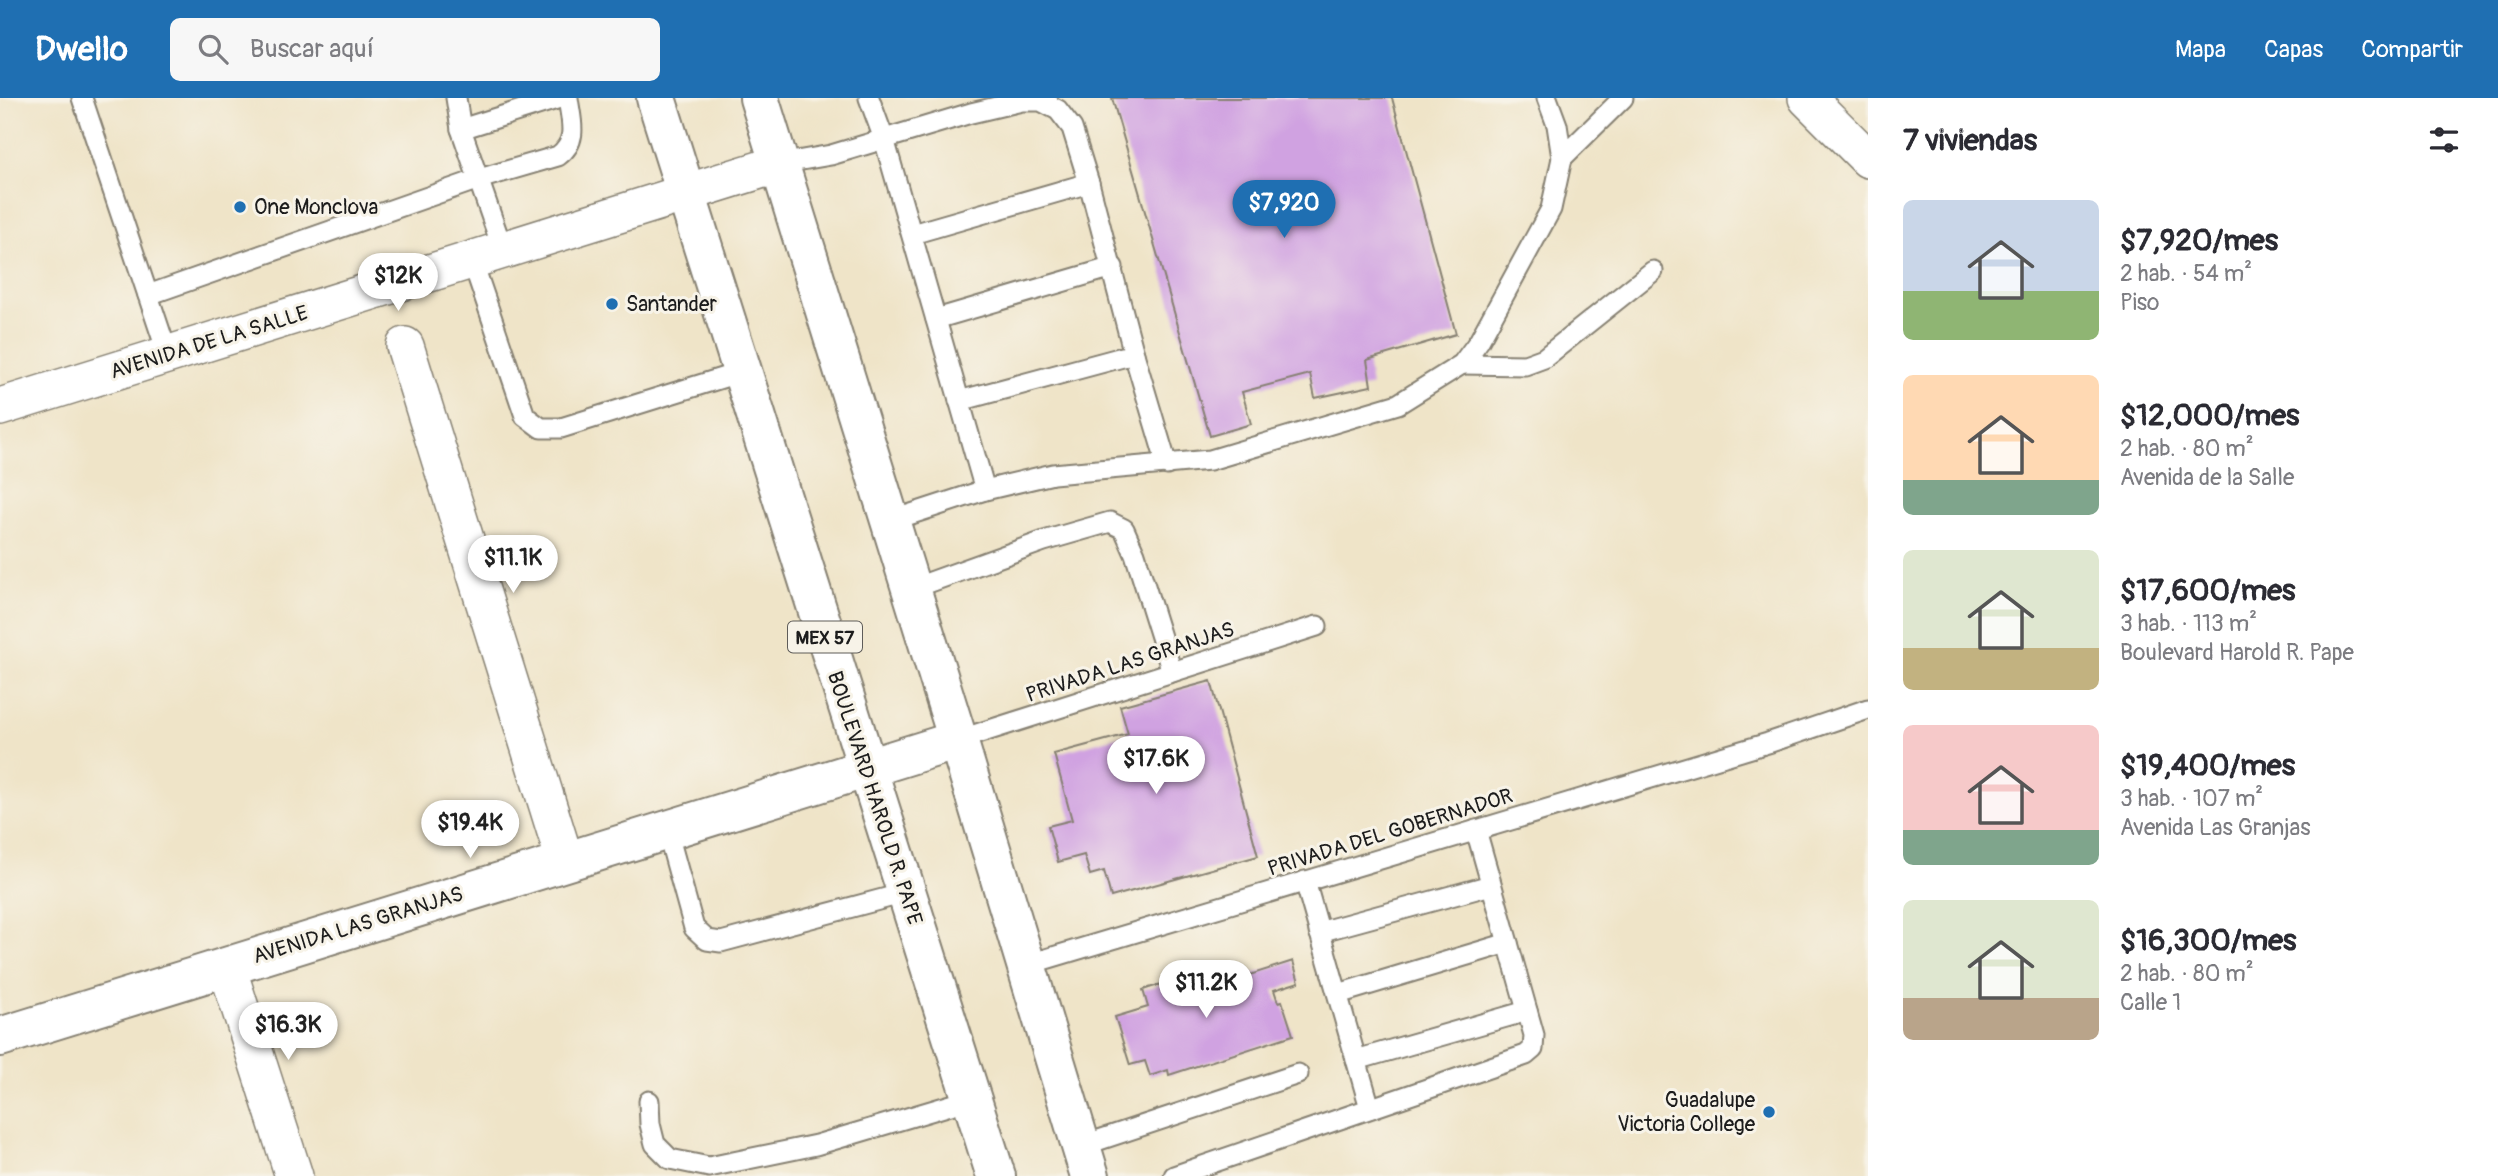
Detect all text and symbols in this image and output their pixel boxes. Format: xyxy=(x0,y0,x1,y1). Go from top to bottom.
search box xyxy=(170,18,660,81)
text: Dwello xyxy=(35,29,128,70)
icon: search xyxy=(194,30,232,68)
text: Buscar aquí xyxy=(250,33,374,65)
text: Mapa xyxy=(2175,35,2226,64)
text: Capas xyxy=(2264,35,2323,64)
text: Compartir xyxy=(2361,35,2463,64)
icon: filters xyxy=(2425,121,2463,159)
text: 7 viviendas xyxy=(1903,122,2037,159)
pin: $7,920 xyxy=(1227,180,1341,240)
text: $7,920 xyxy=(1249,188,1319,217)
place label: One Monclova xyxy=(254,194,378,221)
marker: One Monclova xyxy=(232,199,248,215)
text: $7,920/mes xyxy=(2120,222,2278,259)
icon: home xyxy=(1959,228,2043,312)
pin: $12K xyxy=(357,254,439,313)
text: 2 hab. · 54 m² xyxy=(2120,259,2252,288)
text: $12K xyxy=(374,261,422,290)
text: Piso xyxy=(2120,288,2159,317)
place label: Santander xyxy=(626,291,717,318)
marker: Santander xyxy=(604,296,620,312)
street label: AVENIDA DE LA SALLE xyxy=(107,300,311,385)
text: $12,000/mes xyxy=(2120,397,2299,434)
icon: home xyxy=(1959,403,2043,487)
text: 2 hab. · 80 m² xyxy=(2120,434,2254,463)
text: Avenida de la Salle xyxy=(2120,463,2294,492)
pin: $11.1K xyxy=(456,536,570,595)
text: $11.1K xyxy=(484,543,542,572)
text: $17,600/mes xyxy=(2120,572,2296,609)
icon: home xyxy=(1959,578,2043,662)
text: 3 hab. · 113 m² xyxy=(2120,609,2257,638)
street label: PRIVADA LAS GRANJAS xyxy=(1022,616,1238,709)
road number: MEX 57 xyxy=(788,622,862,652)
text: Boulevard Harold R. Pape xyxy=(2120,638,2354,667)
street label: BOULEVARD HAROLD R. PAPE xyxy=(821,668,928,928)
pin: $17.6K xyxy=(1099,736,1213,796)
text: $17.6K xyxy=(1123,744,1189,773)
text: $19,400/mes xyxy=(2120,747,2295,784)
icon: home xyxy=(1959,753,2043,837)
street label: PRIVADA DEL GOBERNADOR xyxy=(1264,782,1516,883)
text: 3 hab. · 107 m² xyxy=(2120,784,2263,813)
pin: $19.4K xyxy=(413,800,527,860)
text: $19.4K xyxy=(437,808,503,837)
text: Avenida Las Granjas xyxy=(2120,813,2311,842)
street label: AVENIDA LAS GRANJAS xyxy=(250,881,467,970)
text: $16,300/mes xyxy=(2120,922,2296,959)
icon: home xyxy=(1959,928,2043,1012)
text: 2 hab. · 80 m² xyxy=(2120,959,2254,988)
pin: $11.2K xyxy=(1149,960,1263,1020)
text: $11.2K xyxy=(1175,968,1237,997)
text: Calle 1 xyxy=(2120,988,2181,1017)
pin: $16.3K xyxy=(231,1002,345,1062)
text: $16.3K xyxy=(255,1010,321,1039)
place label: Guadalupe Victoria College xyxy=(1617,1087,1756,1138)
marker: Guadalupe Victoria College xyxy=(1761,1104,1777,1120)

